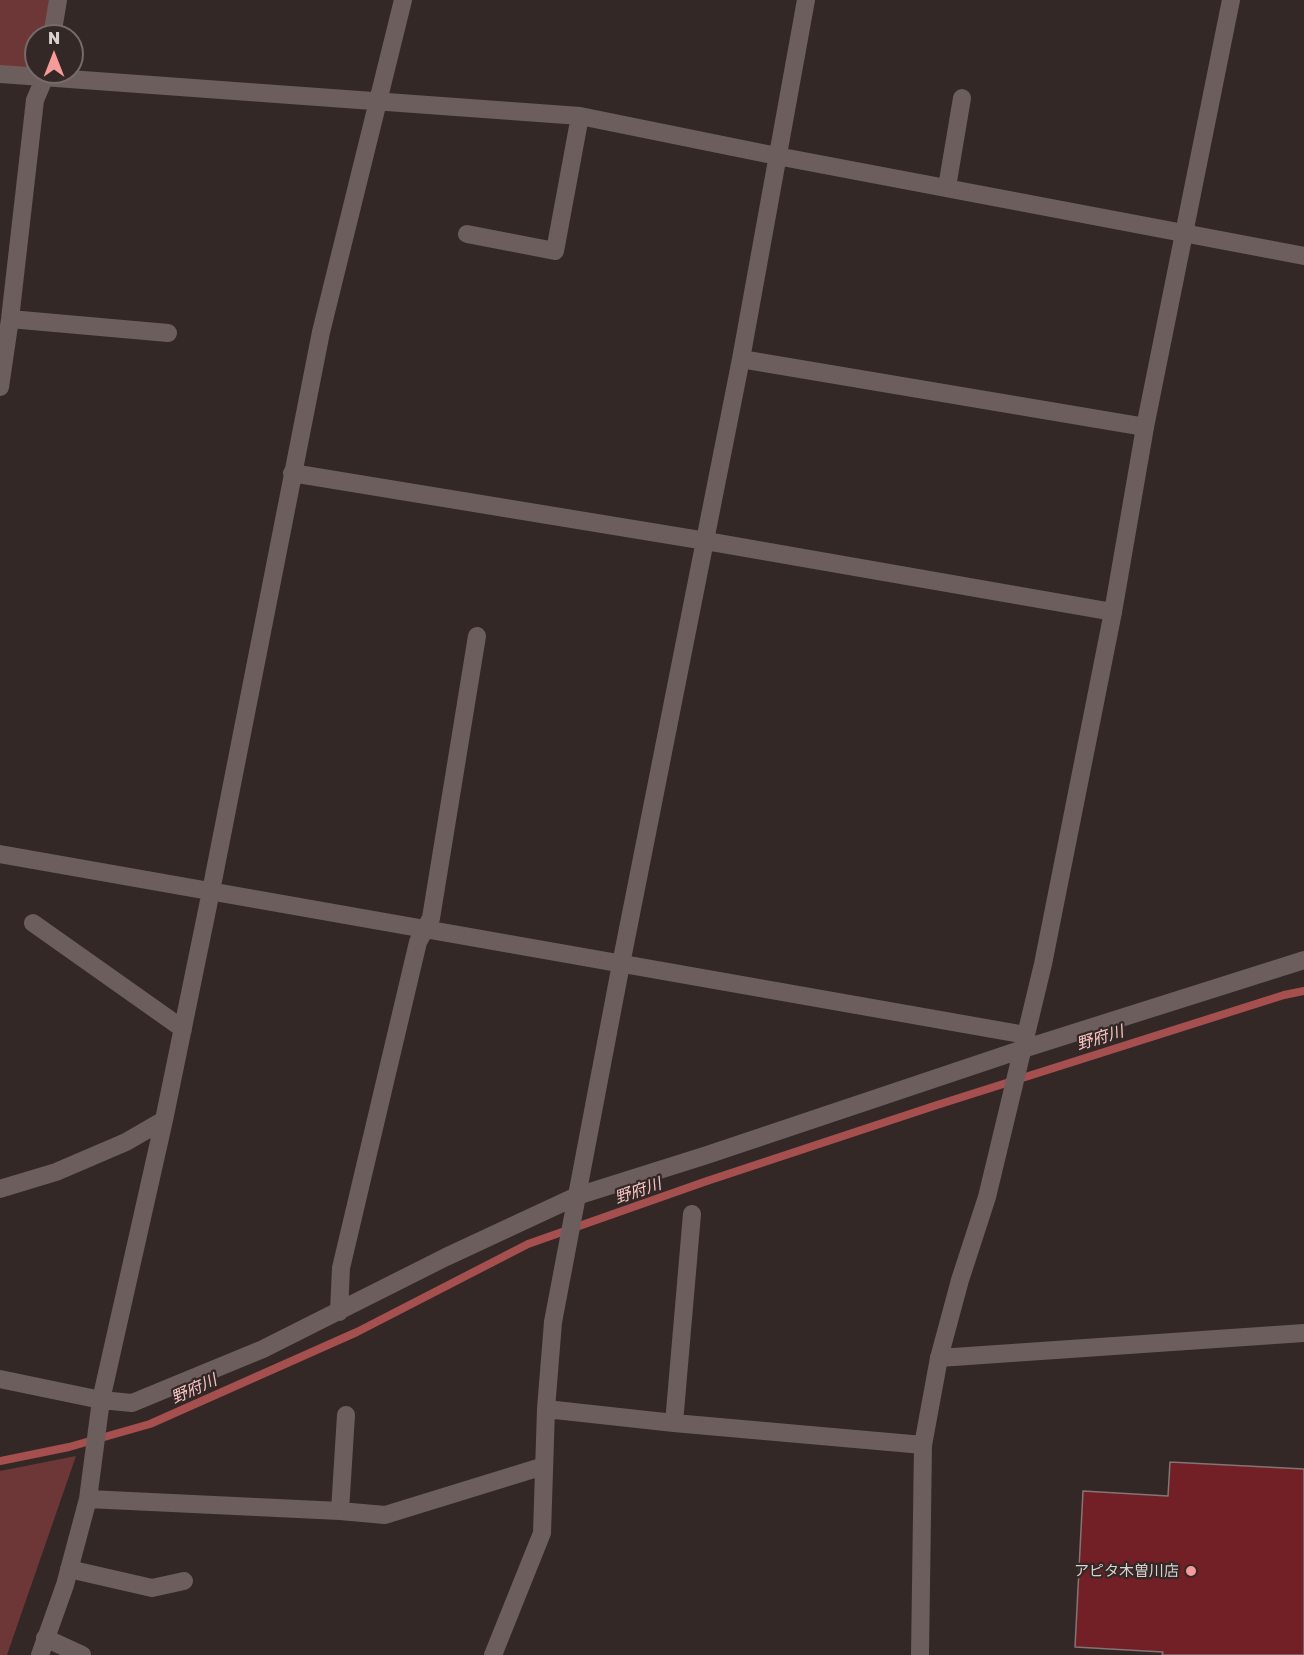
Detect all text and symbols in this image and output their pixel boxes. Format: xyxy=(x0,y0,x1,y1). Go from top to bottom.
north arrow xyxy=(24,24,84,84)
text: N xyxy=(48,28,60,48)
water label: 野府川 xyxy=(1074,1022,1126,1054)
water label: 野府川 xyxy=(612,1174,664,1208)
water label: 野府川 xyxy=(168,1370,220,1408)
place label: アピタ木曽川店 xyxy=(1074,1562,1179,1580)
marker: アピタ木曽川店 xyxy=(1184,1564,1198,1578)

